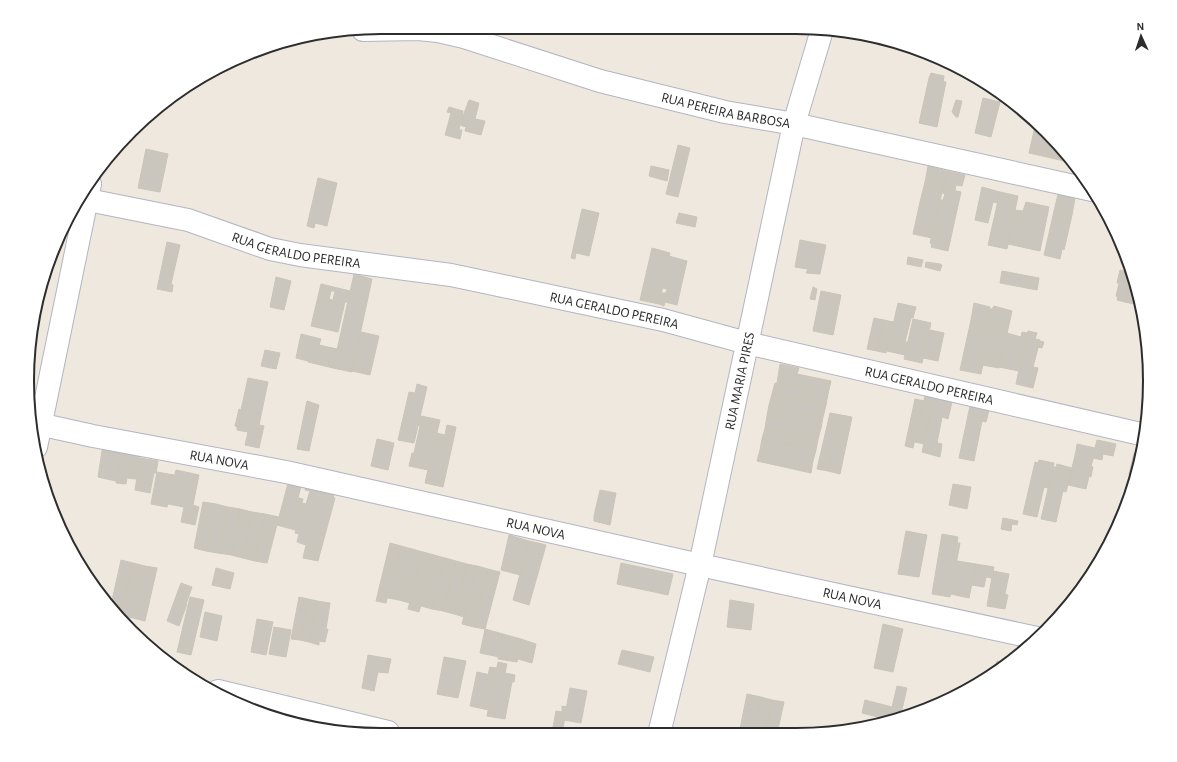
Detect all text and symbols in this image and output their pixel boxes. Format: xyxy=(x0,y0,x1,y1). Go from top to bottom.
north arrow xyxy=(1121,16,1161,56)
text: N xyxy=(1136,21,1145,32)
street label: RUA PEREIRA BARBOSA xyxy=(660,90,791,131)
street label: RUA GERALDO PEREIRA xyxy=(230,230,361,271)
street label: RUA GERALDO PEREIRA xyxy=(548,290,680,332)
street label: RUA MARIA PIRES xyxy=(723,331,757,431)
street label: RUA GERALDO PEREIRA xyxy=(863,364,995,408)
street label: RUA NOVA xyxy=(188,448,250,473)
street label: RUA NOVA xyxy=(505,516,567,543)
street label: RUA NOVA xyxy=(821,586,883,612)

